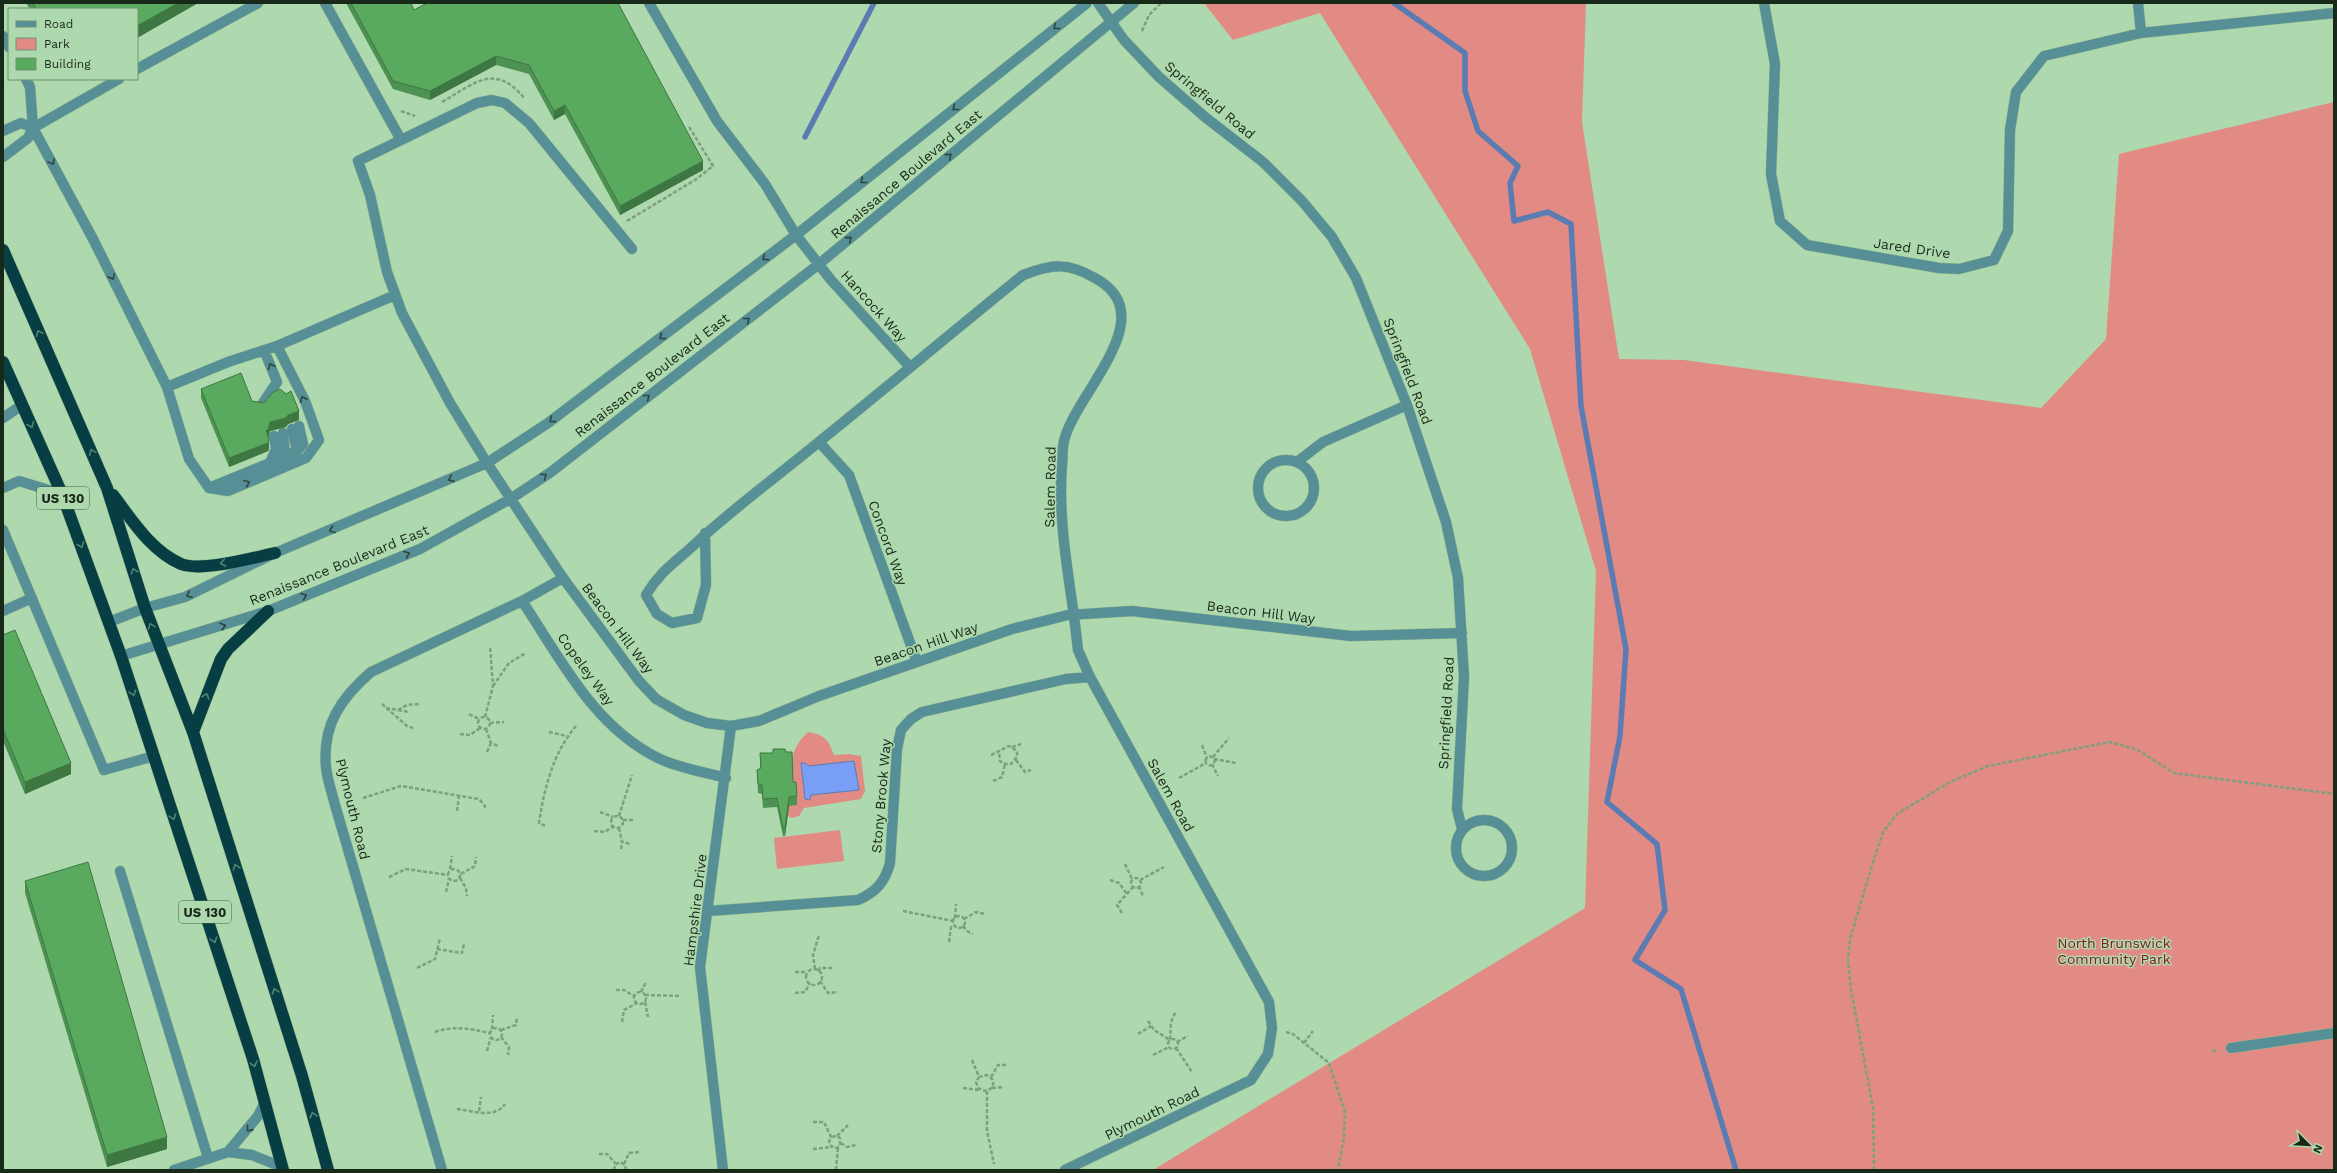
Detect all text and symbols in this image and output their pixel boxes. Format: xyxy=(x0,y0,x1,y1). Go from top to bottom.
legend xyxy=(8,8,138,80)
text: Road xyxy=(44,17,73,31)
one-way arrow xyxy=(1054,23,1061,30)
text: Park xyxy=(44,37,70,51)
text: Building xyxy=(44,57,91,71)
street label: Springfield Road xyxy=(1162,58,1258,142)
one-way arrow xyxy=(952,104,959,111)
street label: Renaissance Boulevard East xyxy=(827,106,985,242)
one-way arrow xyxy=(945,154,952,161)
one-way arrow xyxy=(47,158,55,165)
one-way arrow xyxy=(861,176,868,183)
street label: Jared Drive xyxy=(1872,235,1952,261)
one-way arrow xyxy=(845,237,852,244)
one-way arrow xyxy=(763,253,770,260)
street label: Hancock Way xyxy=(838,267,911,346)
one-way arrow xyxy=(107,273,115,281)
street label: Renaissance Boulevard East xyxy=(571,310,733,440)
street label: Springfield Road xyxy=(1380,316,1436,426)
one-way arrow xyxy=(742,318,749,325)
one-way arrow xyxy=(36,330,44,337)
one-way arrow xyxy=(659,332,666,339)
one-way arrow xyxy=(268,363,276,371)
one-way arrow xyxy=(643,395,650,402)
one-way arrow xyxy=(300,396,308,403)
one-way arrow xyxy=(550,415,557,422)
one-way arrow xyxy=(26,421,34,429)
street label: Salem Road xyxy=(1041,446,1059,528)
one-way arrow xyxy=(88,449,96,456)
one-way arrow xyxy=(448,474,455,482)
one-way arrow xyxy=(540,474,547,481)
one-way arrow xyxy=(242,480,250,488)
road number: US 130 xyxy=(37,487,89,509)
street label: Concord Way xyxy=(865,498,911,588)
street label: Renaissance Boulevard East xyxy=(247,522,431,608)
one-way arrow xyxy=(329,525,336,533)
one-way arrow xyxy=(76,542,85,549)
one-way arrow xyxy=(404,551,411,559)
one-way arrow xyxy=(220,559,226,567)
one-way arrow xyxy=(130,567,139,574)
street label: Beacon Hill Way xyxy=(579,580,658,677)
one-way arrow xyxy=(186,590,193,598)
one-way arrow xyxy=(301,593,308,601)
street label: Beacon Hill Way xyxy=(1206,597,1317,627)
street label: Beacon Hill Way xyxy=(872,618,981,669)
one-way arrow xyxy=(148,622,156,629)
one-way arrow xyxy=(219,622,226,631)
street label: Copeley Way xyxy=(554,630,618,709)
street label: Springfield Road xyxy=(1435,656,1457,770)
one-way arrow xyxy=(128,689,137,696)
one-way arrow xyxy=(201,692,210,699)
street label: Stony Brook Way xyxy=(868,738,894,854)
street label: Salem Road xyxy=(1144,756,1198,834)
street label: Plymouth Road xyxy=(333,757,373,861)
one-way arrow xyxy=(169,813,177,820)
street label: Hampshire Drive xyxy=(680,853,710,967)
one-way arrow xyxy=(232,863,241,870)
road number: US 130 xyxy=(179,901,231,923)
park label: North Brunswick Community Park xyxy=(2057,935,2171,967)
one-way arrow xyxy=(209,936,218,943)
one-way arrow xyxy=(271,987,280,994)
one-way arrow xyxy=(249,1060,258,1067)
street label: Plymouth Road xyxy=(1102,1083,1202,1143)
one-way arrow xyxy=(309,1112,318,1119)
one-way arrow xyxy=(246,1124,253,1131)
north arrow xyxy=(2289,1125,2329,1165)
text: N xyxy=(2310,1142,2325,1155)

